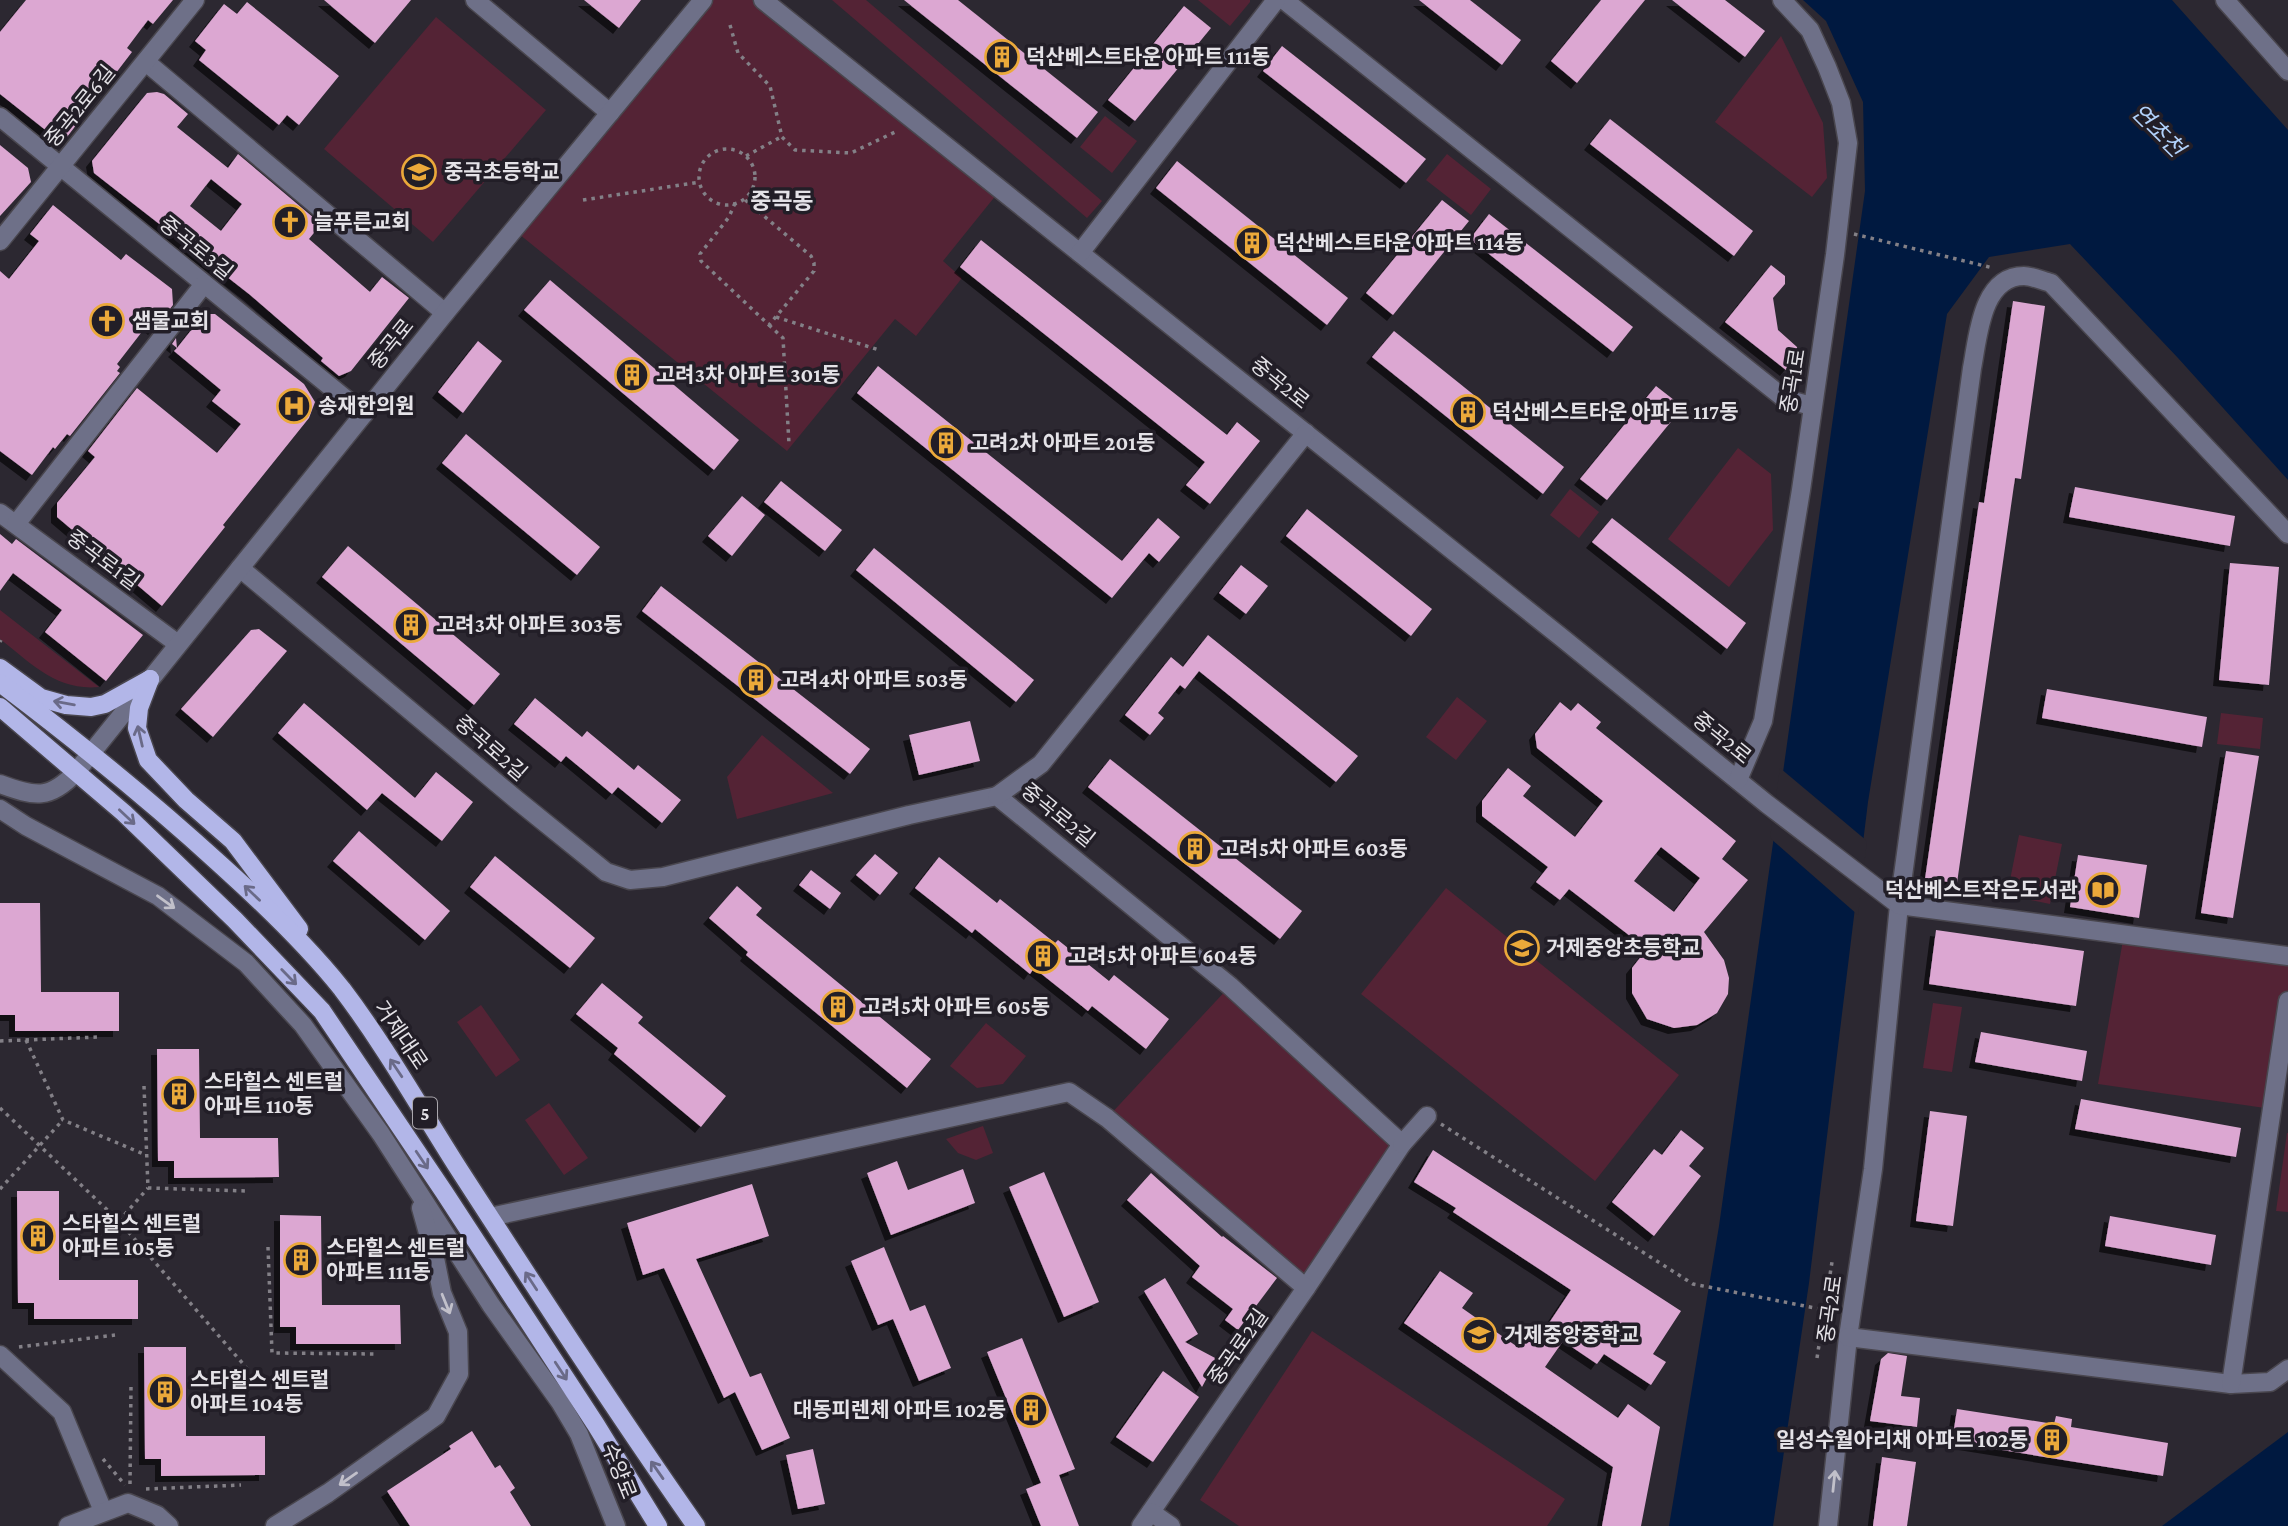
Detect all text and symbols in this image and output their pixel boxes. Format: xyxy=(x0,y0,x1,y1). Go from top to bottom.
building icon: 덕산베스트타운 아파트 111동 xyxy=(983,38,1021,76)
place label: 덕산베스트타운 아파트 111동 xyxy=(1026,45,1270,69)
street label: 중곡2로6길 xyxy=(40,60,120,152)
water label: 연초천 xyxy=(2126,98,2192,164)
school or university icon: 중곡초등학교 xyxy=(400,153,438,191)
place label: 중곡초등학교 xyxy=(444,160,560,184)
district label: 중곡동 xyxy=(750,188,814,214)
church icon: 늘푸른교회 xyxy=(271,203,309,241)
place label: 늘푸른교회 xyxy=(314,210,411,234)
street label: 중곡로3길 xyxy=(155,211,237,285)
building icon: 덕산베스트타운 아파트 114동 xyxy=(1233,224,1271,262)
place label: 덕산베스트타운 아파트 114동 xyxy=(1276,231,1524,255)
church icon: 샘물교회 xyxy=(88,302,126,340)
place label: 샘물교회 xyxy=(132,309,209,333)
street label: 중곡로 xyxy=(363,314,419,374)
street label: 중곡1로 xyxy=(1776,347,1810,415)
street label: 중곡2로 xyxy=(1246,352,1314,414)
building icon: 고려3차 아파트 301동 xyxy=(613,356,651,394)
place label: 고려3차 아파트 301동 xyxy=(656,363,840,387)
hospital icon: 송재한의원 xyxy=(275,387,313,425)
building icon: 덕산베스트타운 아파트 117동 xyxy=(1449,393,1487,431)
place label: 송재한의원 xyxy=(318,394,415,418)
place label: 덕산베스트타운 아파트 117동 xyxy=(1492,400,1738,424)
building icon: 고려2차 아파트 201동 xyxy=(927,424,965,462)
place label: 고려2차 아파트 201동 xyxy=(970,431,1155,455)
street label: 중곡로1길 xyxy=(62,525,144,595)
building icon: 고려3차 아파트 303동 xyxy=(392,606,430,644)
place label: 고려3차 아파트 303동 xyxy=(436,613,623,637)
building icon: 고려4차 아파트 503동 xyxy=(737,661,775,699)
place label: 고려4차 아파트 503동 xyxy=(780,668,968,692)
one-way arrow xyxy=(53,696,76,710)
street label: 중곡2로 xyxy=(1688,707,1756,769)
street label: 중곡로2길 xyxy=(450,710,532,786)
one-way arrow xyxy=(133,725,146,748)
street label: 중곡로2길 xyxy=(1017,778,1099,852)
one-way arrow xyxy=(118,808,135,825)
building icon: 고려5차 아파트 603동 xyxy=(1176,830,1214,868)
place label: 고려5차 아파트 603동 xyxy=(1220,837,1408,861)
library icon: 덕산베스트작은도서관 xyxy=(2084,871,2122,909)
place label: 덕산베스트작은도서관 xyxy=(1885,878,2078,902)
one-way arrow xyxy=(244,885,261,902)
one-way arrow xyxy=(156,895,175,909)
school or university icon: 거제중앙초등학교 xyxy=(1503,929,1541,967)
place label: 거제중앙초등학교 xyxy=(1546,936,1701,960)
building icon: 고려5차 아파트 604동 xyxy=(1024,937,1062,975)
place label: 고려5차 아파트 604동 xyxy=(1068,944,1257,968)
one-way arrow xyxy=(280,968,297,985)
building icon: 고려5차 아파트 605동 xyxy=(819,988,857,1026)
place label: 고려5차 아파트 605동 xyxy=(862,995,1050,1019)
street label: 거제대로 xyxy=(369,996,433,1074)
one-way arrow xyxy=(389,1059,404,1078)
place label: 스타힐스 센트럴 아파트 110동 xyxy=(204,1070,343,1118)
building icon: 스타힐스 센트럴 아파트 110동 xyxy=(160,1075,198,1113)
road number: 5 xyxy=(413,1098,437,1128)
one-way arrow xyxy=(415,1150,430,1169)
place label: 스타힐스 센트럴 아파트 105동 xyxy=(62,1212,201,1260)
building icon: 스타힐스 센트럴 아파트 105동 xyxy=(19,1217,57,1255)
place label: 스타힐스 센트럴 아파트 111동 xyxy=(326,1236,465,1284)
building icon: 스타힐스 센트럴 아파트 111동 xyxy=(282,1241,320,1279)
one-way arrow xyxy=(524,1272,538,1291)
street label: 중곡2로 xyxy=(1813,1274,1847,1344)
one-way arrow xyxy=(441,1293,454,1315)
street label: 중곡로2길 xyxy=(1203,1304,1273,1390)
school or university icon: 거제중앙중학교 xyxy=(1460,1316,1498,1354)
place label: 거제중앙중학교 xyxy=(1504,1323,1639,1347)
one-way arrow xyxy=(553,1361,568,1380)
place label: 스타힐스 센트럴 아파트 104동 xyxy=(190,1368,329,1416)
building icon: 스타힐스 센트럴 아파트 104동 xyxy=(146,1373,184,1411)
building icon: 대동피렌체 아파트 102동 xyxy=(1012,1391,1050,1429)
place label: 대동피렌체 아파트 102동 xyxy=(793,1398,1006,1422)
building icon: 일성수월아리채 아파트 102동 xyxy=(2033,1421,2071,1459)
place label: 일성수월아리채 아파트 102동 xyxy=(1776,1428,2028,1452)
street label: 수양로 xyxy=(597,1440,641,1502)
one-way arrow xyxy=(650,1461,664,1480)
one-way arrow xyxy=(1828,1470,1841,1493)
one-way arrow xyxy=(339,1472,358,1486)

